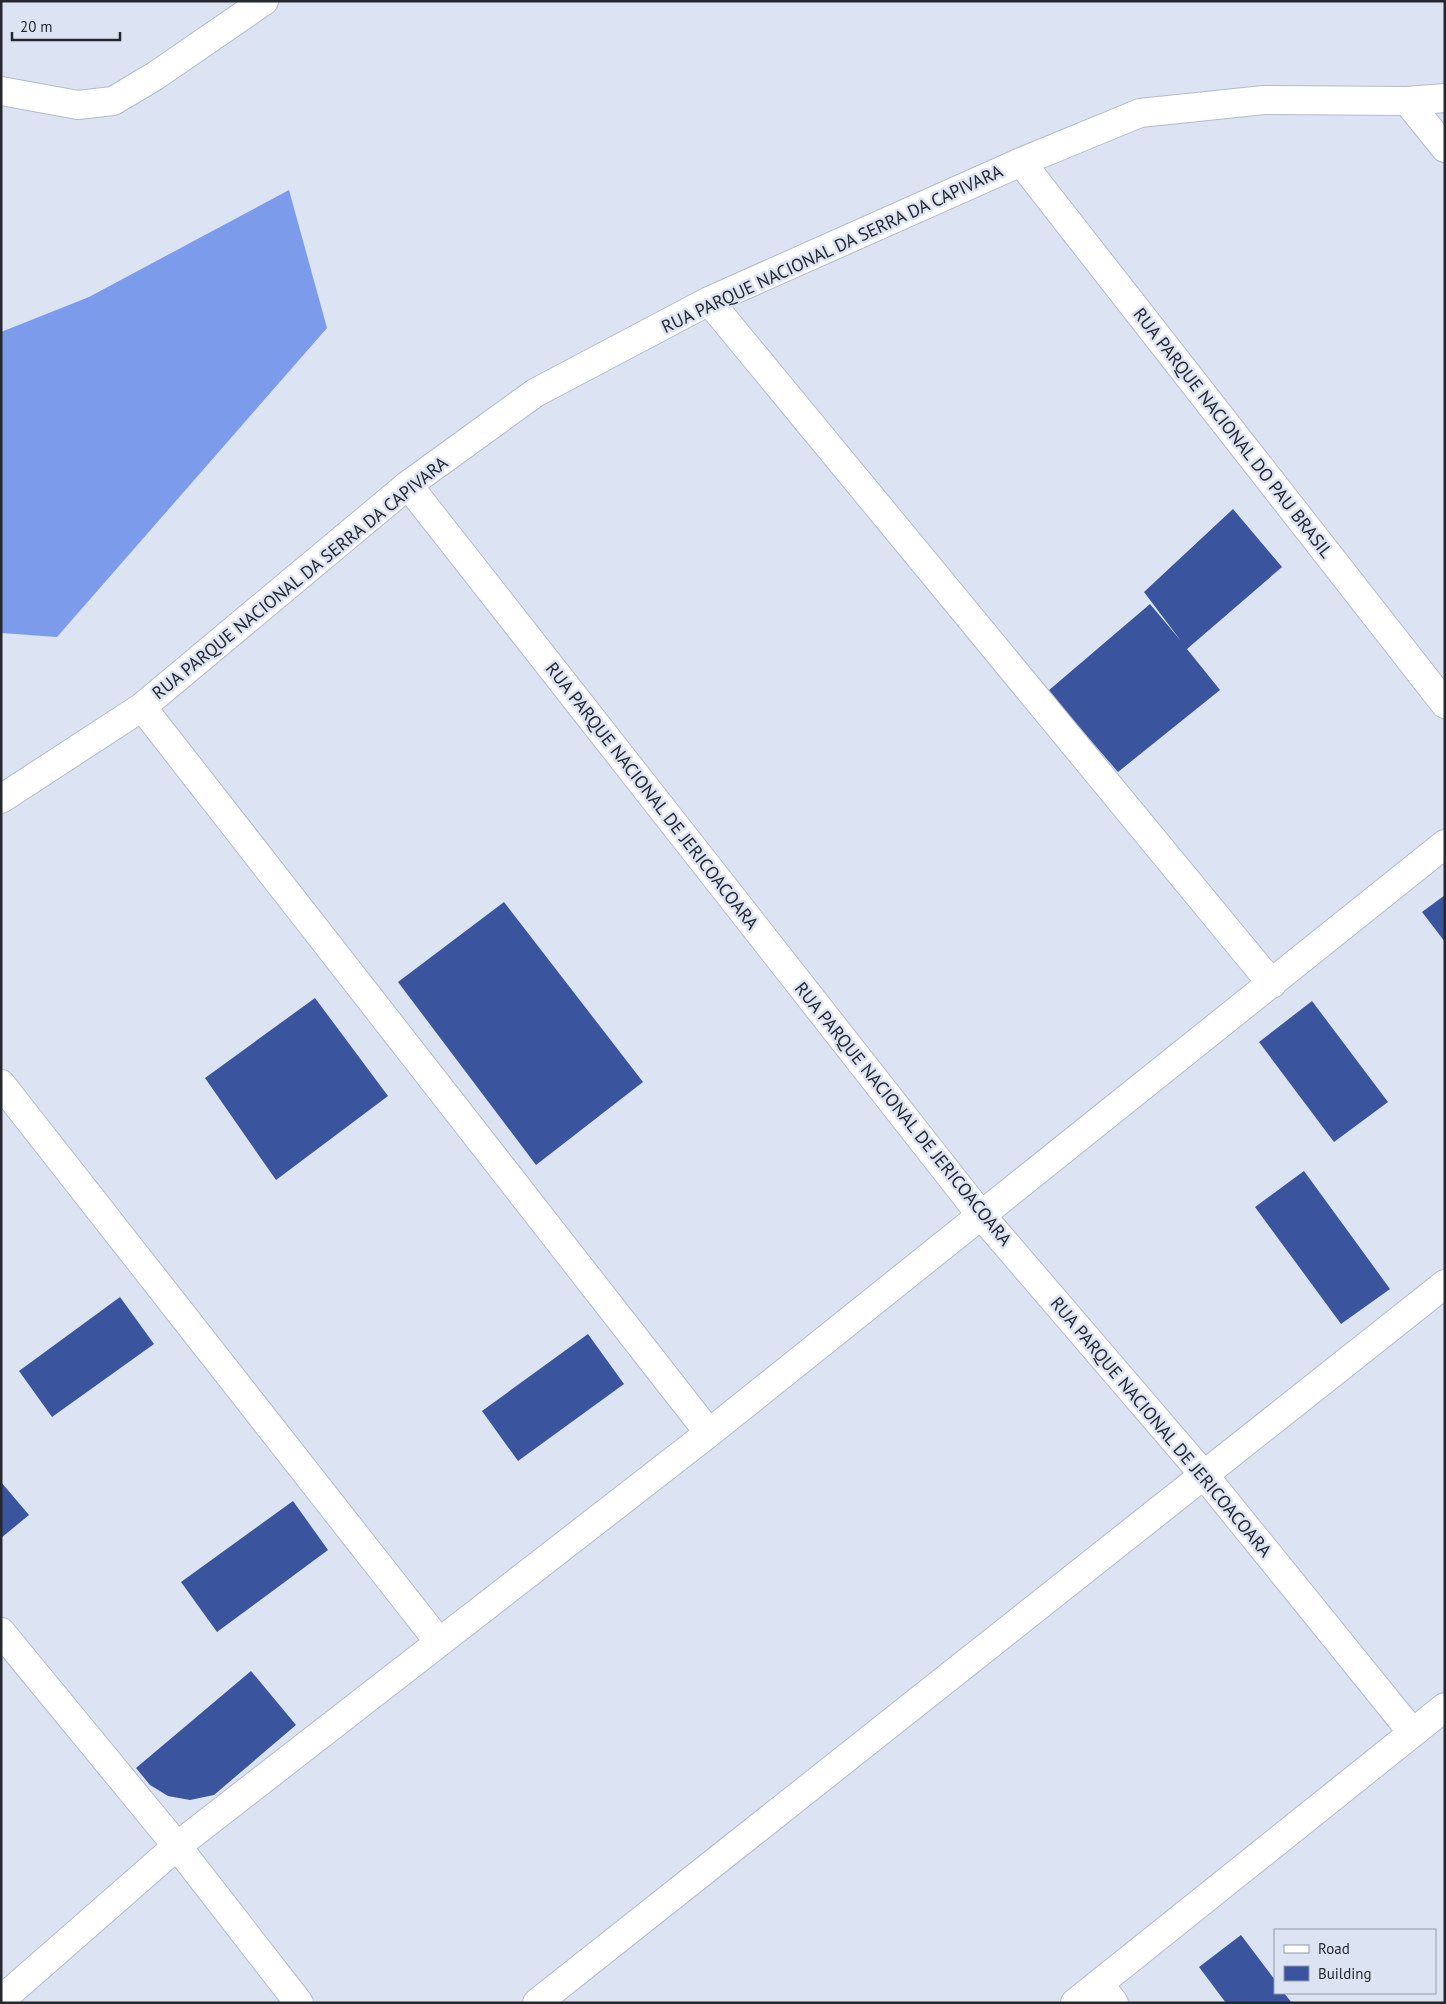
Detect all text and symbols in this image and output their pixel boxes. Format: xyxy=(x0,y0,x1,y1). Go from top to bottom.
scale bar xyxy=(12,10,120,42)
text: 20 m xyxy=(20,17,53,36)
street label: RUA PARQUE NACIONAL DA SERRA DA CAPIVARA xyxy=(658,159,1006,338)
street label: RUA PARQUE NACIONAL DO PAU BRASIL xyxy=(1129,303,1338,562)
street label: RUA PARQUE NACIONAL DA SERRA DA CAPIVARA xyxy=(147,451,453,704)
street label: RUA PARQUE NACIONAL DE JERICOACOARA xyxy=(541,658,764,934)
street label: RUA PARQUE NACIONAL DE JERICOACOARA xyxy=(790,977,1017,1251)
street label: RUA PARQUE NACIONAL DE JERICOACOARA xyxy=(1046,1292,1277,1562)
legend xyxy=(1274,1929,1436,1994)
text: Road xyxy=(1318,1939,1350,1958)
text: Building xyxy=(1318,1964,1372,1983)

